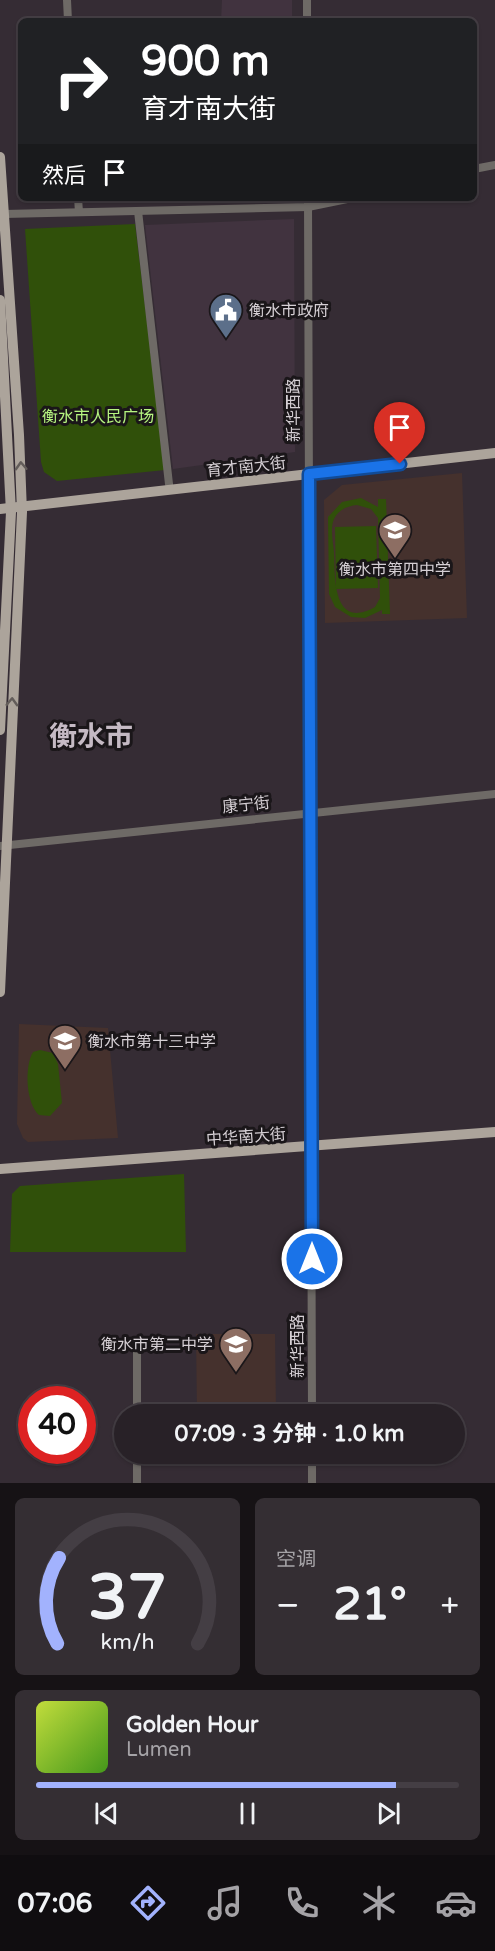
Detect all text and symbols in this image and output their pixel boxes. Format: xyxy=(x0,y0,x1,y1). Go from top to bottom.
text: 900 m xyxy=(141,36,270,87)
icon: right xyxy=(42,42,120,120)
text: 育才南大街 xyxy=(141,93,276,126)
icon: arrive xyxy=(98,156,131,189)
text: 然后 xyxy=(42,163,86,189)
public building icon: 衡水市政府 xyxy=(208,292,244,339)
place label: 衡水市政府 xyxy=(249,301,329,321)
street label: 新华西路 xyxy=(284,378,304,442)
pin xyxy=(374,402,425,464)
park label: 衡水市人民广场 xyxy=(42,407,154,427)
icon: arrive xyxy=(383,411,416,444)
street label: 育才南大街 xyxy=(205,453,287,481)
one-way arrow xyxy=(14,461,27,470)
school or university icon: 衡水市第四中学 xyxy=(377,512,413,559)
place label: 衡水市第四中学 xyxy=(339,560,451,580)
one-way arrow xyxy=(5,698,18,707)
district label: 衡水市 xyxy=(49,720,133,754)
street label: 康宁街 xyxy=(221,793,271,817)
school or university icon: 衡水市第十三中学 xyxy=(47,1023,83,1070)
place label: 衡水市第十三中学 xyxy=(88,1032,216,1052)
street label: 中华南大街 xyxy=(205,1124,287,1150)
position arrow xyxy=(280,1227,344,1291)
street label: 新华西路 xyxy=(288,1314,308,1378)
school or university icon: 衡水市第二中学 xyxy=(218,1326,254,1373)
place label: 衡水市第二中学 xyxy=(101,1335,213,1355)
speed limit sign: 40 xyxy=(18,1386,96,1464)
text: 07:09 · 3 分钟 · 1.0 km xyxy=(174,1421,405,1447)
text: 空调 xyxy=(276,1548,316,1572)
text: 37 xyxy=(88,1561,167,1636)
text: 21° xyxy=(333,1578,407,1632)
text: − xyxy=(276,1586,300,1625)
text: + xyxy=(440,1586,459,1625)
text: km/h xyxy=(101,1629,154,1655)
text: Golden Hour xyxy=(126,1712,258,1738)
text: Lumen xyxy=(126,1738,192,1762)
icon: previous xyxy=(90,1797,123,1830)
icon: pause xyxy=(231,1797,264,1830)
icon: next xyxy=(372,1797,405,1830)
icon: directions xyxy=(127,1882,169,1924)
icon: music xyxy=(204,1882,246,1924)
icon: phone xyxy=(281,1882,323,1924)
icon: climate xyxy=(358,1882,400,1924)
icon: car xyxy=(435,1882,477,1924)
text: 07:06 xyxy=(18,1887,92,1920)

